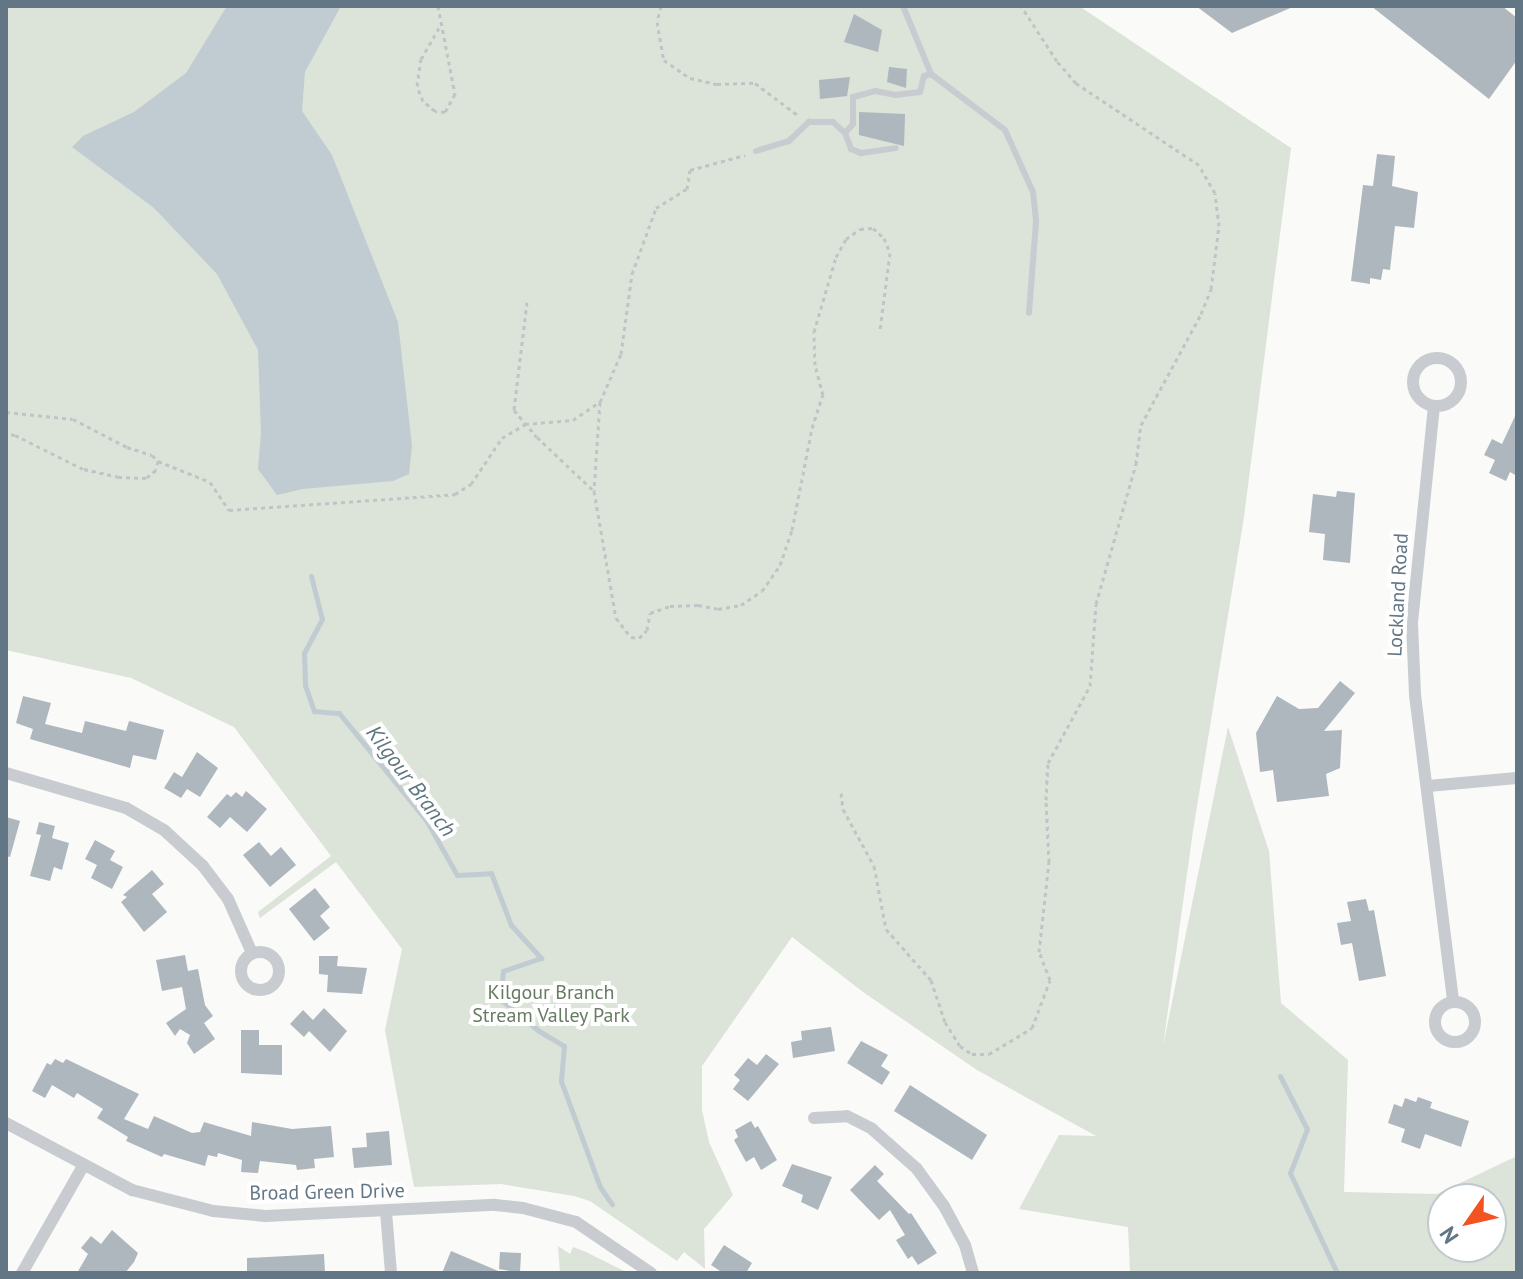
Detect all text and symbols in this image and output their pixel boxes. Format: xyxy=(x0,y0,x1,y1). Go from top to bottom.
street label: Lockland Road xyxy=(1383,533,1413,657)
water label: Kilgour Branch xyxy=(361,720,461,842)
park label: Kilgour Branch Stream Valley Park xyxy=(472,981,630,1028)
street label: Broad Green Drive xyxy=(249,1179,405,1205)
north arrow xyxy=(1427,1183,1507,1263)
text: N xyxy=(1433,1221,1464,1249)

